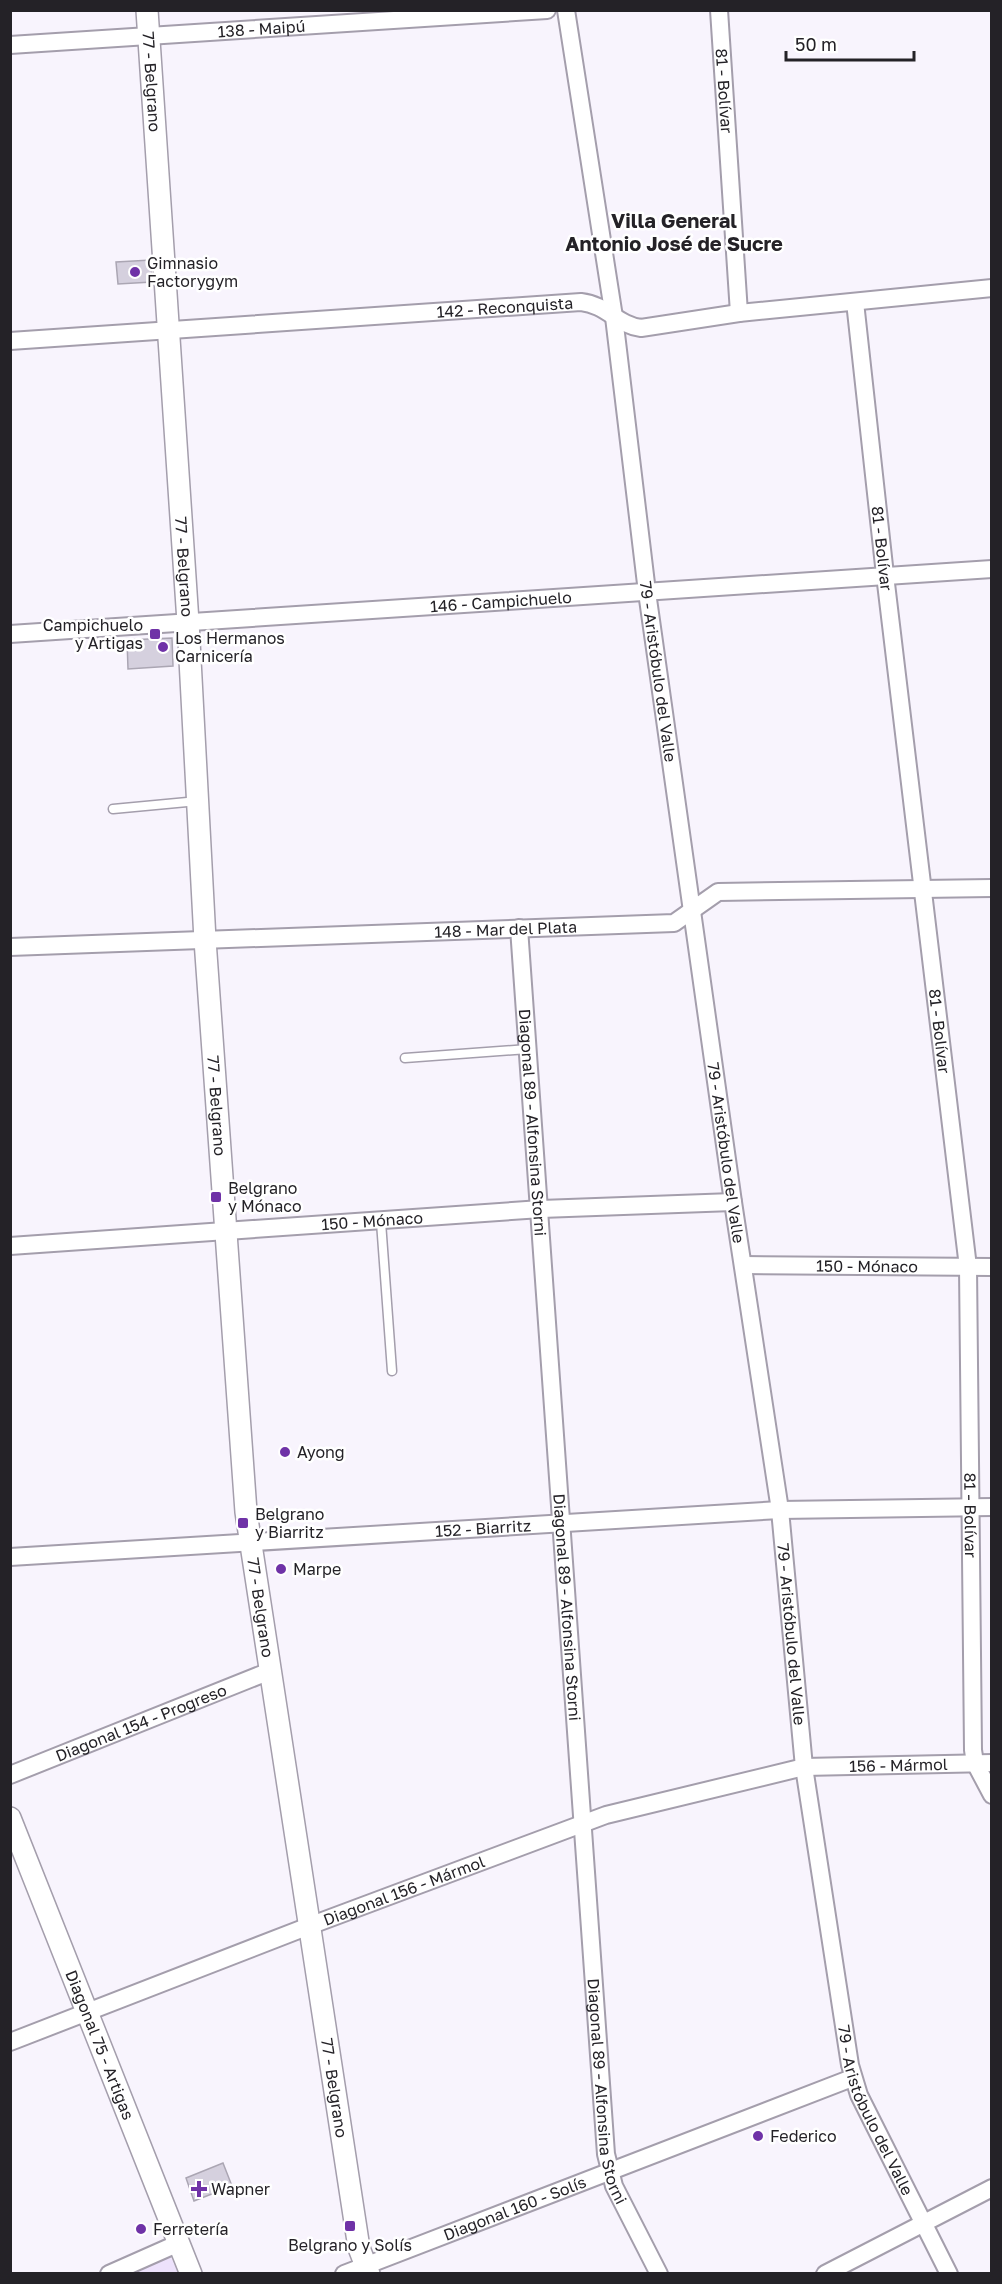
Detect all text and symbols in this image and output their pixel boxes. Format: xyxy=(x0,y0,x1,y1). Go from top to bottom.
street label: 138 - Maipú xyxy=(217,16,306,41)
scale bar xyxy=(786,24,914,62)
street label: 77 - Belgrano xyxy=(138,31,165,133)
text: 50 m xyxy=(795,33,837,55)
street label: 81 - Bolívar xyxy=(712,48,737,134)
district label: Villa General Antonio José de Sucre xyxy=(565,208,783,255)
place label: Gimnasio Factorygym xyxy=(147,253,238,291)
marker: Gimnasio Factorygym xyxy=(128,265,142,279)
street label: 142 - Reconquista xyxy=(436,293,574,322)
street label: 81 - Bolívar xyxy=(867,505,897,592)
street label: 77 - Belgrano xyxy=(171,516,198,618)
street label: 79 - Aristóbulo del Valle xyxy=(636,580,681,763)
street label: 146 - Campichuelo xyxy=(430,587,572,616)
place label: Campichuelo y Artigas xyxy=(43,615,143,653)
marker: Campichuelo y Artigas xyxy=(148,627,162,641)
place label: Los Hermanos Carnicería xyxy=(175,628,285,666)
marker: Los Hermanos Carnicería xyxy=(156,640,170,654)
street label: 148 - Mar del Plata xyxy=(434,917,577,942)
street label: 81 - Bolívar xyxy=(925,988,955,1075)
street label: Diagonal 89 - Alfonsina Storni xyxy=(515,1008,551,1237)
street label: 77 - Belgrano xyxy=(203,1055,230,1157)
street label: 79 - Aristóbulo del Valle xyxy=(703,1061,749,1245)
place label: Belgrano y Mónaco xyxy=(228,1178,302,1216)
marker: Belgrano y Mónaco xyxy=(209,1190,223,1204)
street label: 150 - Mónaco xyxy=(321,1207,424,1234)
street label: 150 - Mónaco xyxy=(816,1256,918,1276)
place label: Ayong xyxy=(297,1442,345,1462)
marker: Ayong xyxy=(278,1445,292,1459)
street label: 81 - Bolívar xyxy=(960,1473,981,1558)
street label: Diagonal 89 - Alfonsina Storni xyxy=(549,1493,585,1722)
place label: Belgrano y Biarritz xyxy=(255,1504,324,1542)
street label: 152 - Biarritz xyxy=(434,1515,532,1541)
marker: Belgrano y Biarritz xyxy=(236,1516,250,1530)
street label: 79 - Aristóbulo del Valle xyxy=(773,1542,810,1726)
street label: 77 - Belgrano xyxy=(243,1556,278,1659)
place label: Marpe xyxy=(293,1559,341,1579)
marker: Marpe xyxy=(274,1562,288,1576)
street label: Diagonal 154 - Progreso xyxy=(52,1679,229,1766)
street label: 156 - Mármol xyxy=(849,1754,948,1776)
street label: Diagonal 156 - Mármol xyxy=(320,1851,487,1930)
street label: Diagonal 75 - Artigas xyxy=(61,1967,139,2123)
street label: Diagonal 89 - Alfonsina Storni xyxy=(584,1978,632,2207)
street label: 79 - Aristóbulo del Valle xyxy=(834,2024,918,2199)
street label: 77 - Belgrano xyxy=(317,2037,352,2139)
place label: Federico xyxy=(770,2126,837,2146)
marker: Federico xyxy=(751,2129,765,2143)
street label: Diagonal 160 - Solís xyxy=(441,2172,589,2245)
place label: Wapner xyxy=(211,2179,270,2199)
marker: Wapner xyxy=(192,2182,206,2196)
place label: Ferretería xyxy=(153,2219,229,2239)
marker: Belgrano y Solís xyxy=(343,2219,357,2233)
marker: Ferretería xyxy=(134,2222,148,2236)
place label: Belgrano y Solís xyxy=(288,2235,412,2255)

